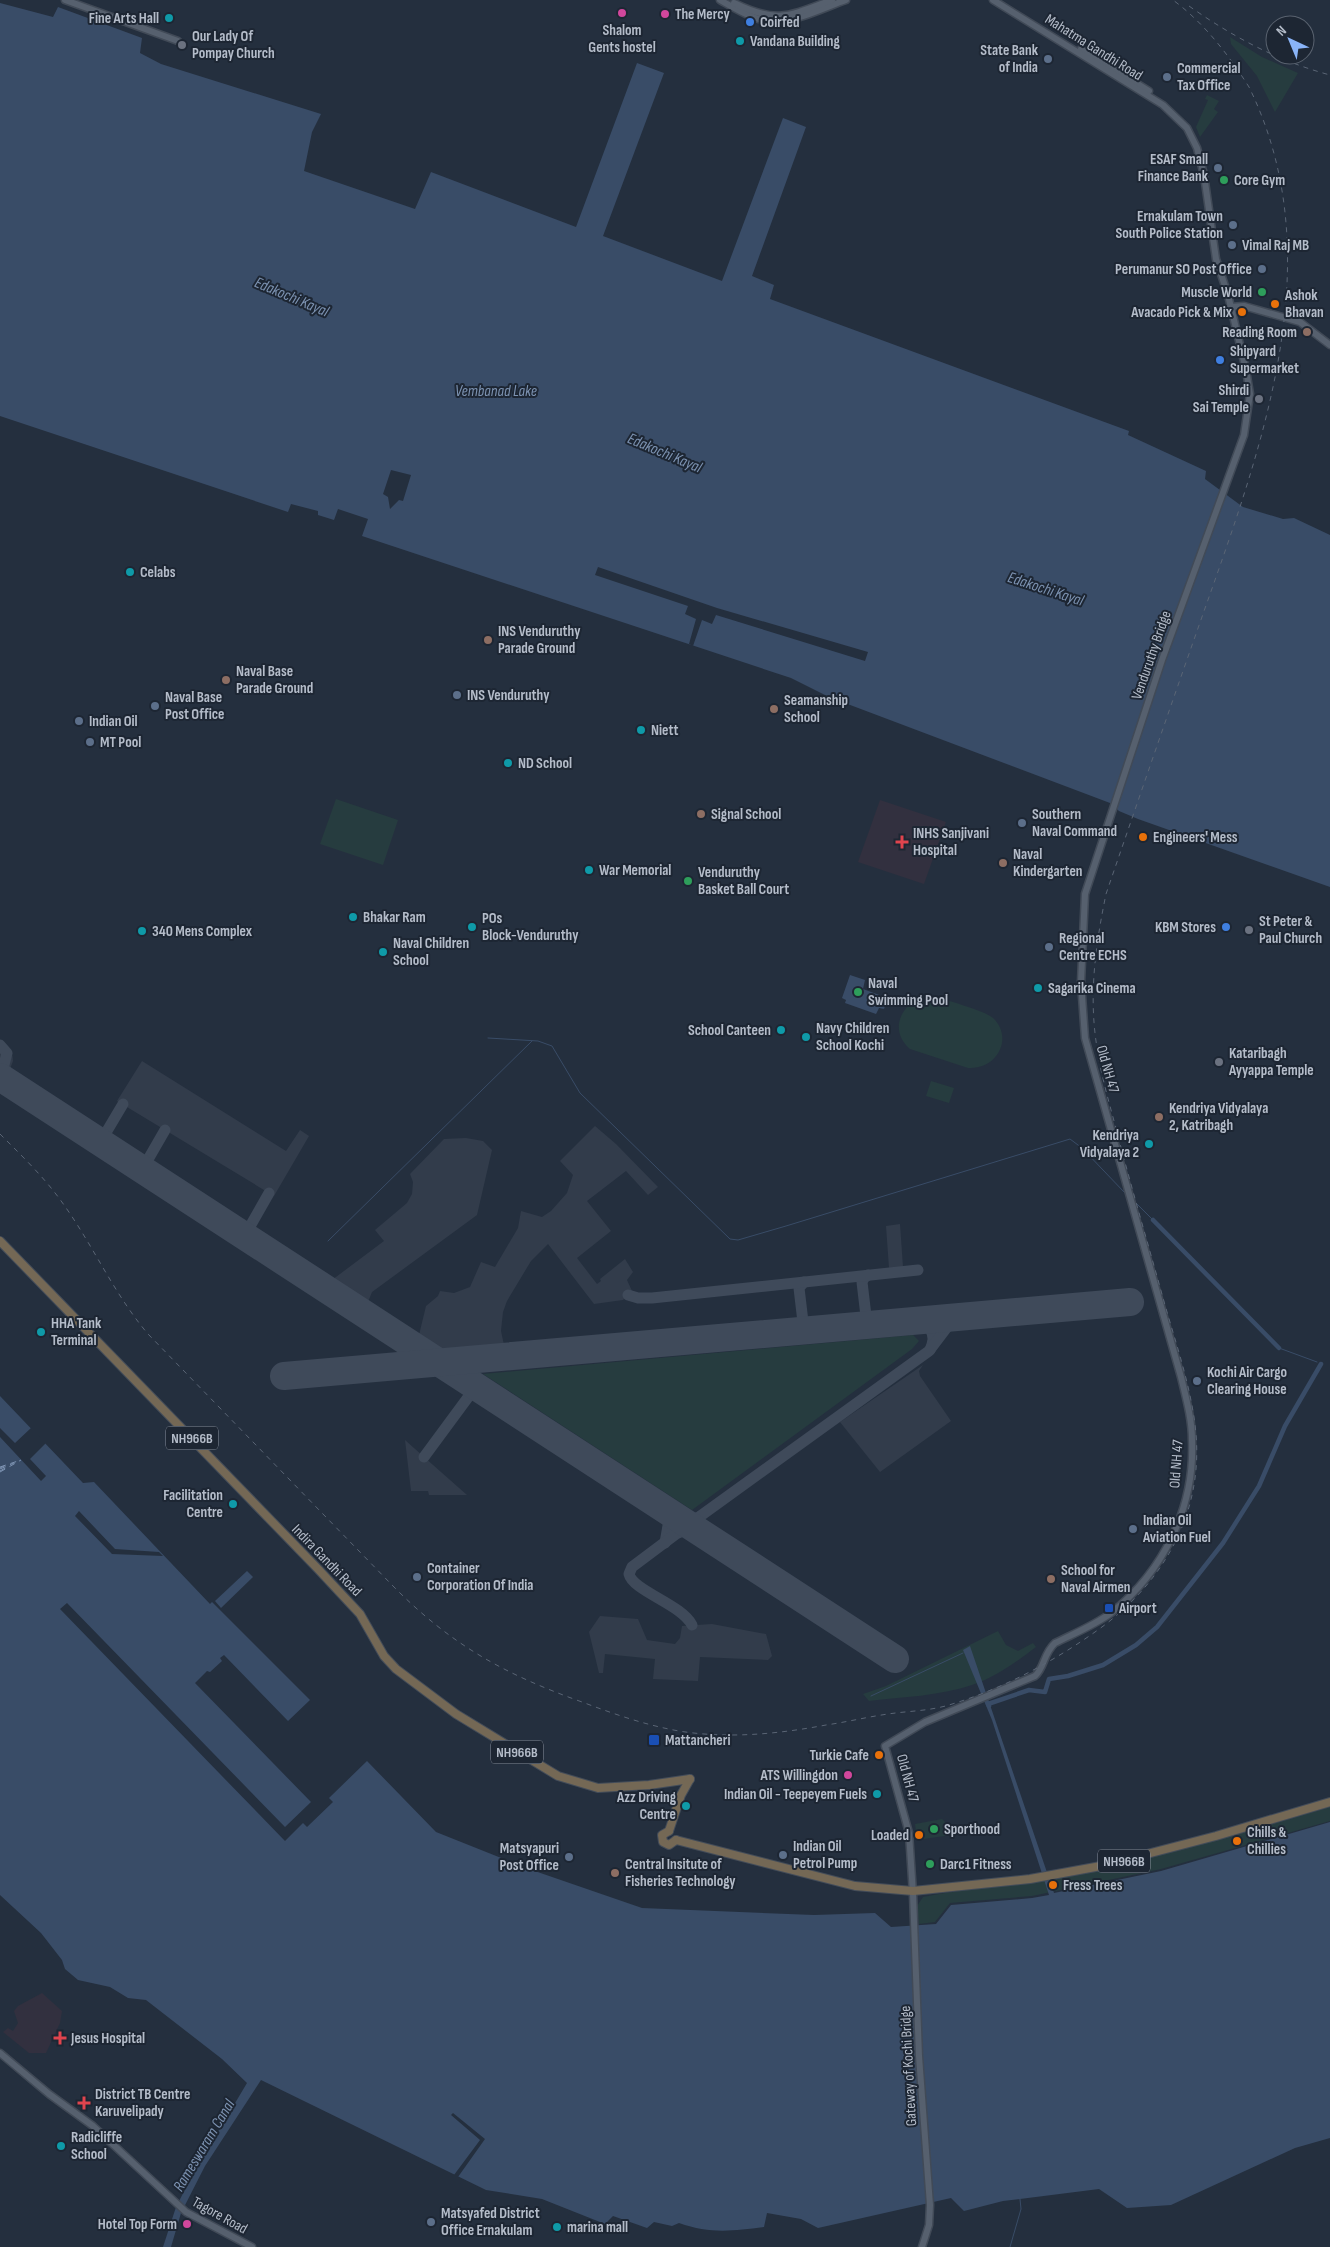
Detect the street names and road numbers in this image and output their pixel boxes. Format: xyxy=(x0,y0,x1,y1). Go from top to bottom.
street label: Mahatma Gandhi Road xyxy=(1041,10,1146,85)
street label: Venduruthy Bridge xyxy=(1127,608,1176,702)
street label: Old NH 47 xyxy=(1092,1043,1123,1095)
road number: NH966B xyxy=(166,1426,218,1450)
street label: Old NH 47 xyxy=(1165,1439,1188,1489)
street label: Indira Gandhi Road xyxy=(287,1520,366,1600)
road number: NH966B xyxy=(491,1740,543,1764)
street label: Old NH 47 xyxy=(892,1752,923,1804)
road number: NH966B xyxy=(1098,1850,1150,1872)
street label: Gateway of Kochi Bridge xyxy=(896,2005,921,2127)
street label: Tagore Road xyxy=(189,2192,251,2238)

